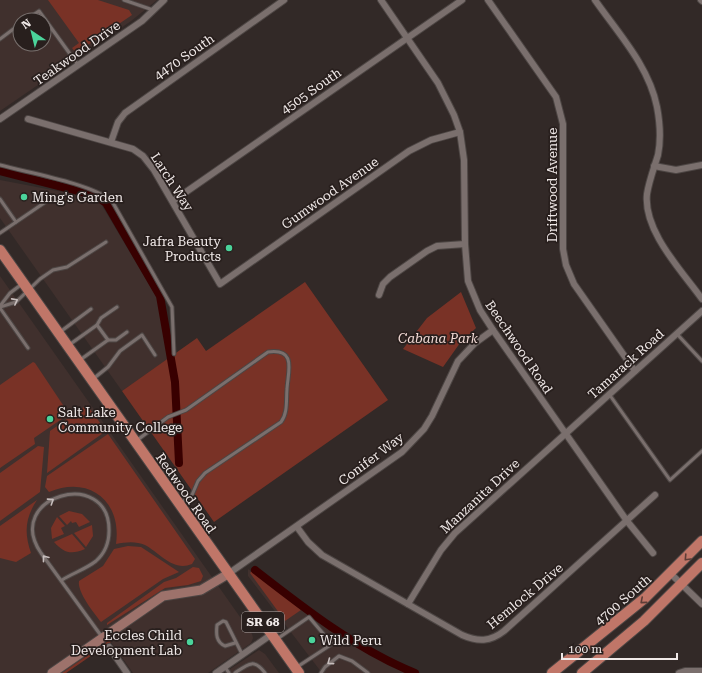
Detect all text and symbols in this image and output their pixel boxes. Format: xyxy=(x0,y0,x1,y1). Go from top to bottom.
north arrow xyxy=(12,12,52,52)
text: N xyxy=(19,16,34,32)
street label: Teakwood Drive xyxy=(31,18,123,88)
street label: 4470 South xyxy=(151,30,217,83)
street label: 4505 South xyxy=(278,64,344,117)
street label: Driftwood Avenue xyxy=(545,128,560,242)
street label: Larch Way xyxy=(148,150,197,214)
street label: Gumwood Avenue xyxy=(279,154,381,232)
place label: Ming's Garden xyxy=(32,190,124,205)
marker: Ming's Garden xyxy=(19,192,29,202)
place label: Jafra Beauty Products xyxy=(143,234,221,264)
marker: Jafra Beauty Products xyxy=(224,243,234,253)
one-way arrow xyxy=(11,298,18,306)
street label: Beechwood Road xyxy=(482,298,556,397)
street label: Tamarack Road xyxy=(585,326,667,402)
park label: Cabana Park xyxy=(398,331,479,346)
place label: Salt Lake Community College xyxy=(58,405,182,435)
marker: Salt Lake Community College xyxy=(45,414,55,424)
street label: Conifer Way xyxy=(335,429,407,488)
street label: Redwood Road xyxy=(153,450,220,537)
street label: Manzanita Drive xyxy=(437,456,523,536)
one-way arrow xyxy=(47,498,54,505)
one-way arrow xyxy=(684,553,692,561)
one-way arrow xyxy=(42,556,49,563)
street label: Hemlock Drive xyxy=(484,560,566,632)
street label: 4700 South xyxy=(592,571,655,629)
one-way arrow xyxy=(640,596,647,603)
road number: SR 68 xyxy=(242,612,284,632)
place label: Eccles Child Development Lab xyxy=(71,628,183,658)
place label: Wild Peru xyxy=(320,633,382,648)
marker: Wild Peru xyxy=(307,635,317,645)
scale bar xyxy=(562,635,677,661)
marker: Eccles Child Development Lab xyxy=(185,637,195,647)
text: 100 m xyxy=(568,642,602,656)
one-way arrow xyxy=(327,658,334,665)

